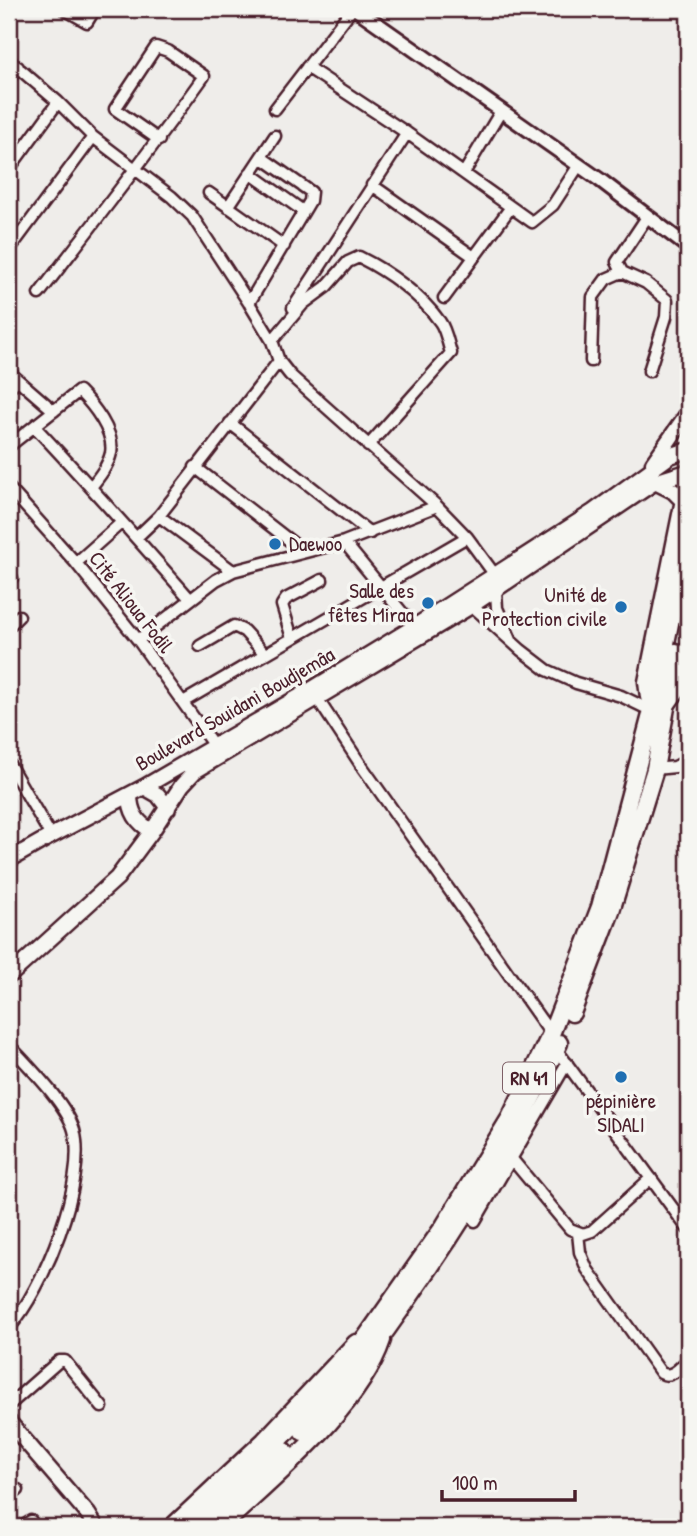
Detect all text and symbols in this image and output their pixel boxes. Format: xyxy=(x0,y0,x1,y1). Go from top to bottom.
place label: Daewoo xyxy=(289,529,342,558)
marker: Daewoo xyxy=(267,536,283,552)
street label: Cité Alioua Fodil xyxy=(82,545,181,659)
place label: Salle des fêtes Miraa xyxy=(328,576,414,629)
place label: Unité de Protection civile xyxy=(482,580,607,633)
marker: Salle des fêtes Miraa xyxy=(420,595,436,611)
marker: Unité de Protection civile xyxy=(613,599,629,615)
street label: Boulevard Souidani Boudjemâa xyxy=(130,640,340,778)
road number: RN 41 xyxy=(503,1062,555,1094)
marker: pépinière SIDALI xyxy=(613,1069,629,1085)
place label: pépinière SIDALI xyxy=(586,1086,656,1139)
scale bar xyxy=(442,1459,574,1503)
text: 100 m xyxy=(452,1468,498,1497)

